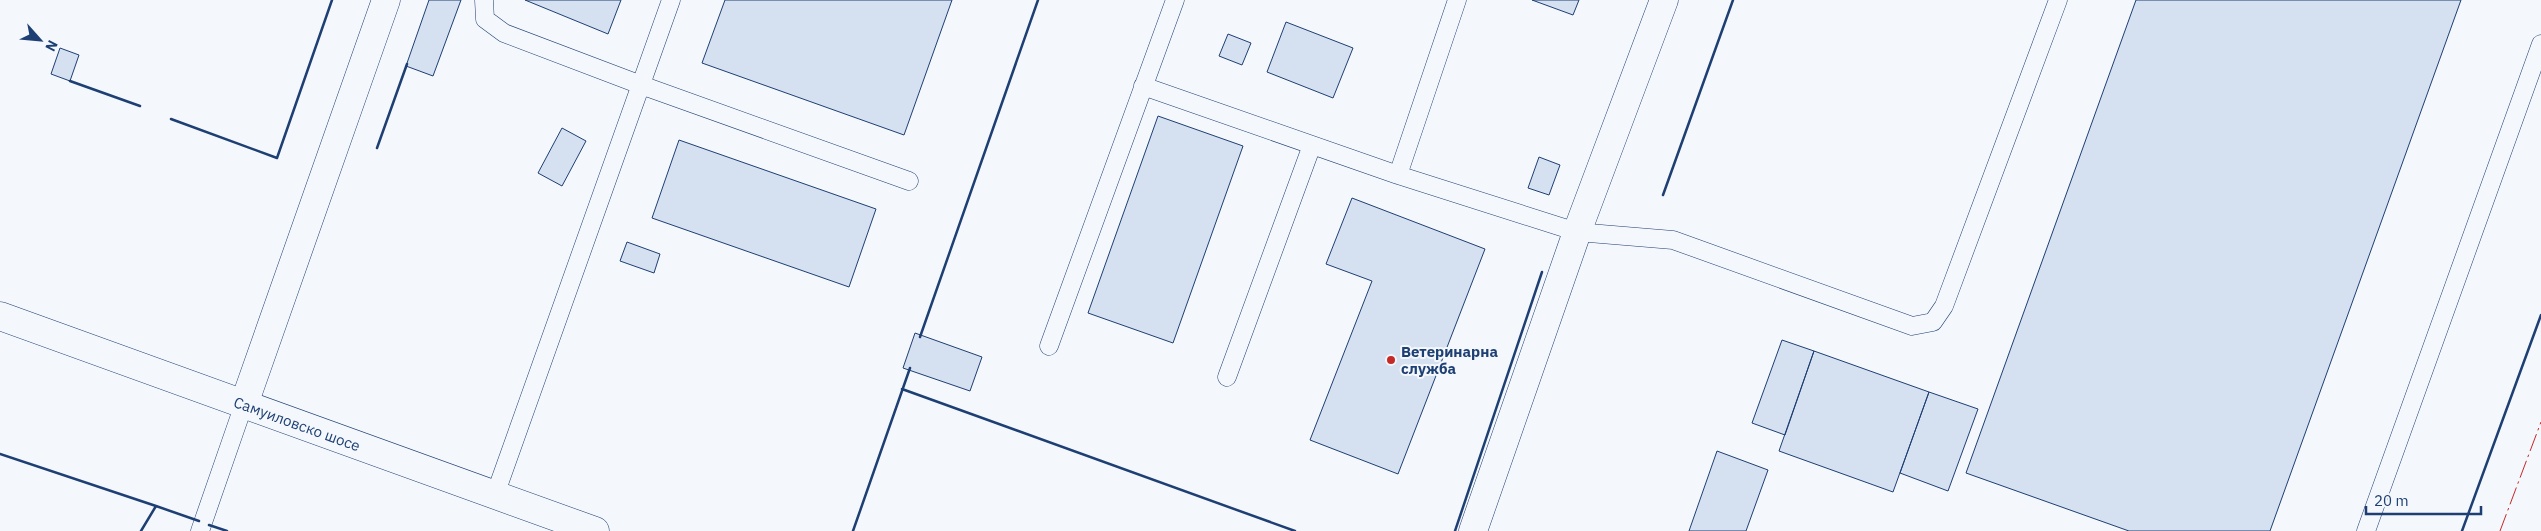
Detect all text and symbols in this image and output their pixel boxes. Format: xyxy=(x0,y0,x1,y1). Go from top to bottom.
north arrow xyxy=(15,15,65,65)
text: N xyxy=(41,37,62,55)
place label: Ветеринарна служба xyxy=(1401,342,1498,378)
marker: Ветеринарна служба xyxy=(1385,354,1397,366)
street label: Самуиловско шосе xyxy=(231,392,363,455)
scale bar xyxy=(2366,484,2481,516)
text: 20 m xyxy=(2374,491,2409,510)

